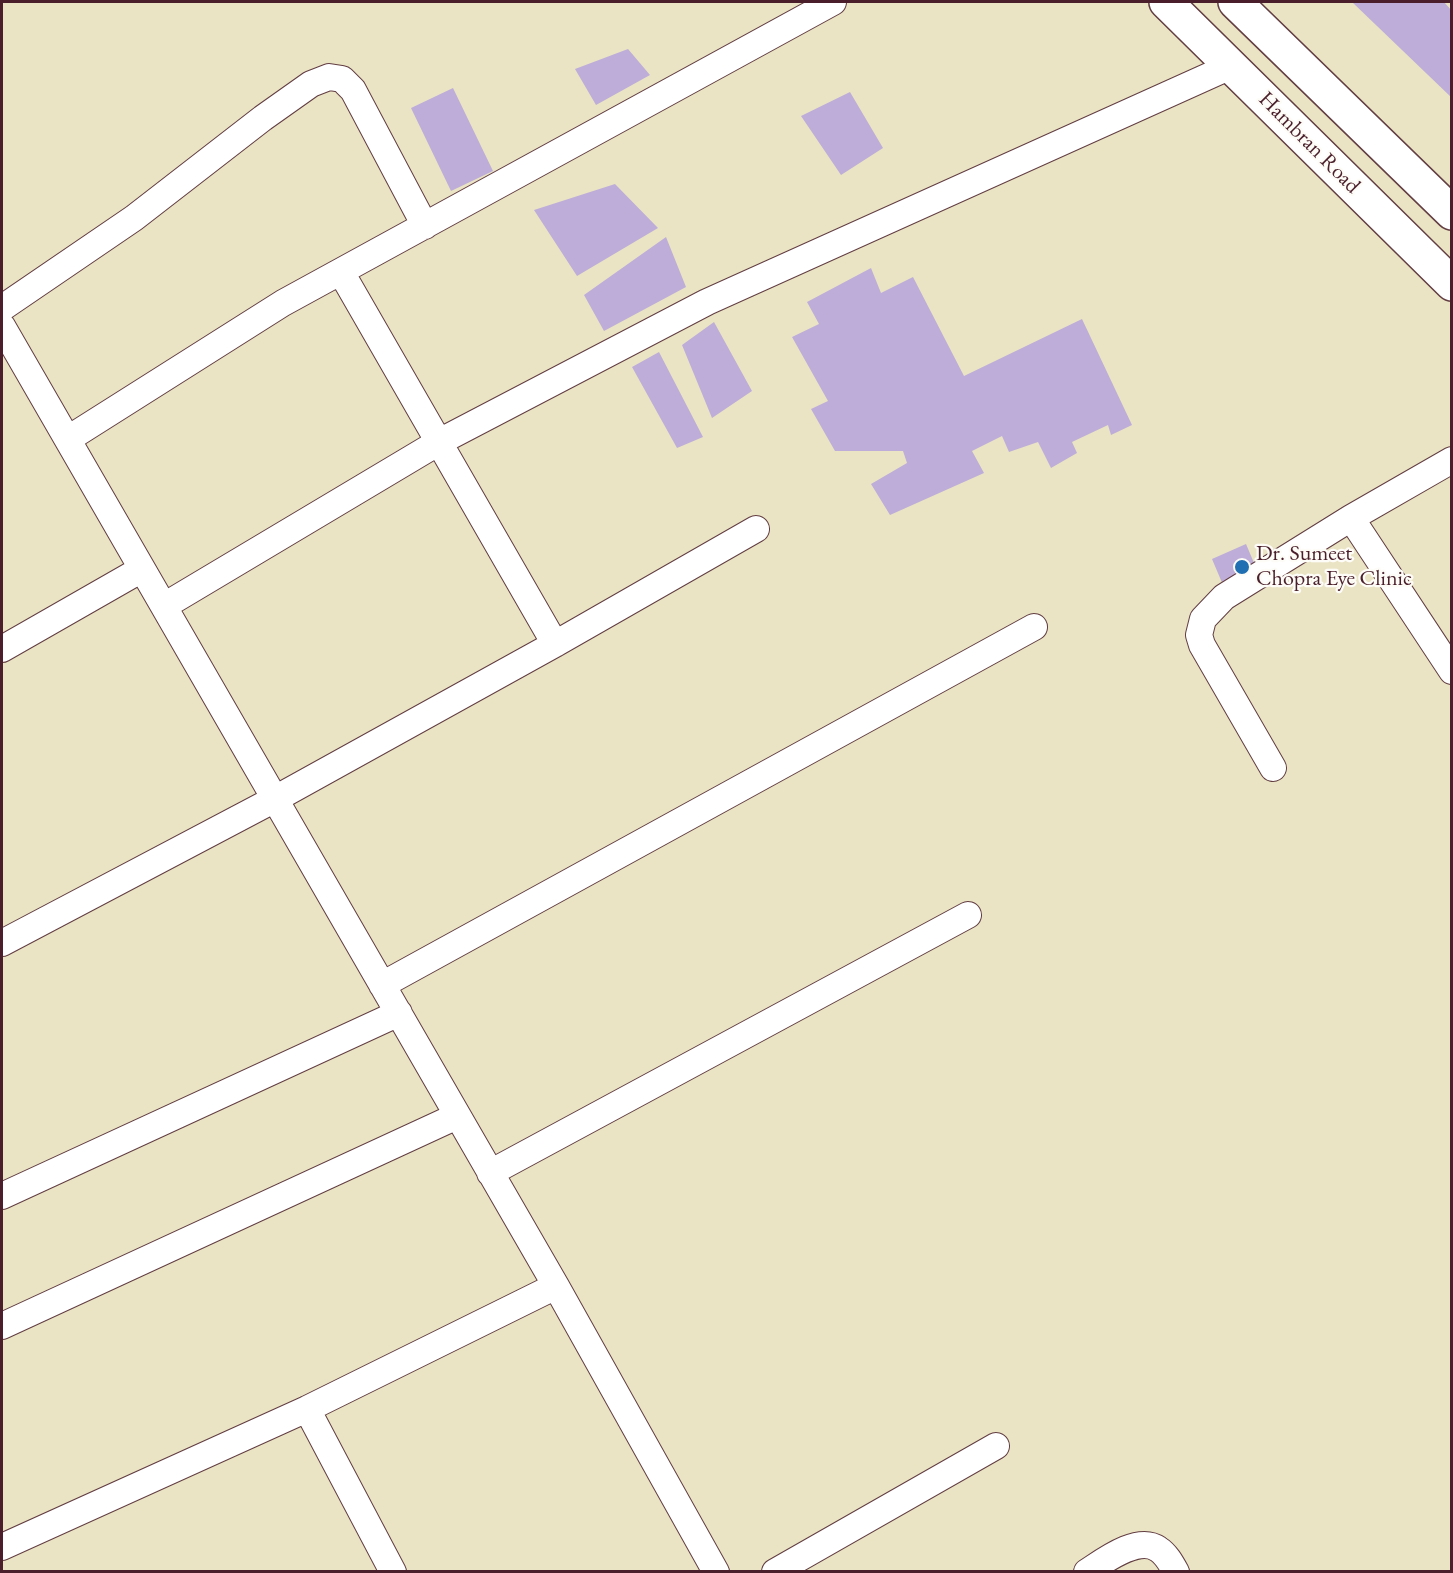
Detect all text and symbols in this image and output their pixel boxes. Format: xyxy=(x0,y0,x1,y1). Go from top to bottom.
street label: Hambran Road xyxy=(1253,87,1365,199)
place label: Dr. Sumeet Chopra Eye Clinic xyxy=(1256,541,1412,592)
marker: Dr. Sumeet Chopra Eye Clinic xyxy=(1233,558,1251,576)

